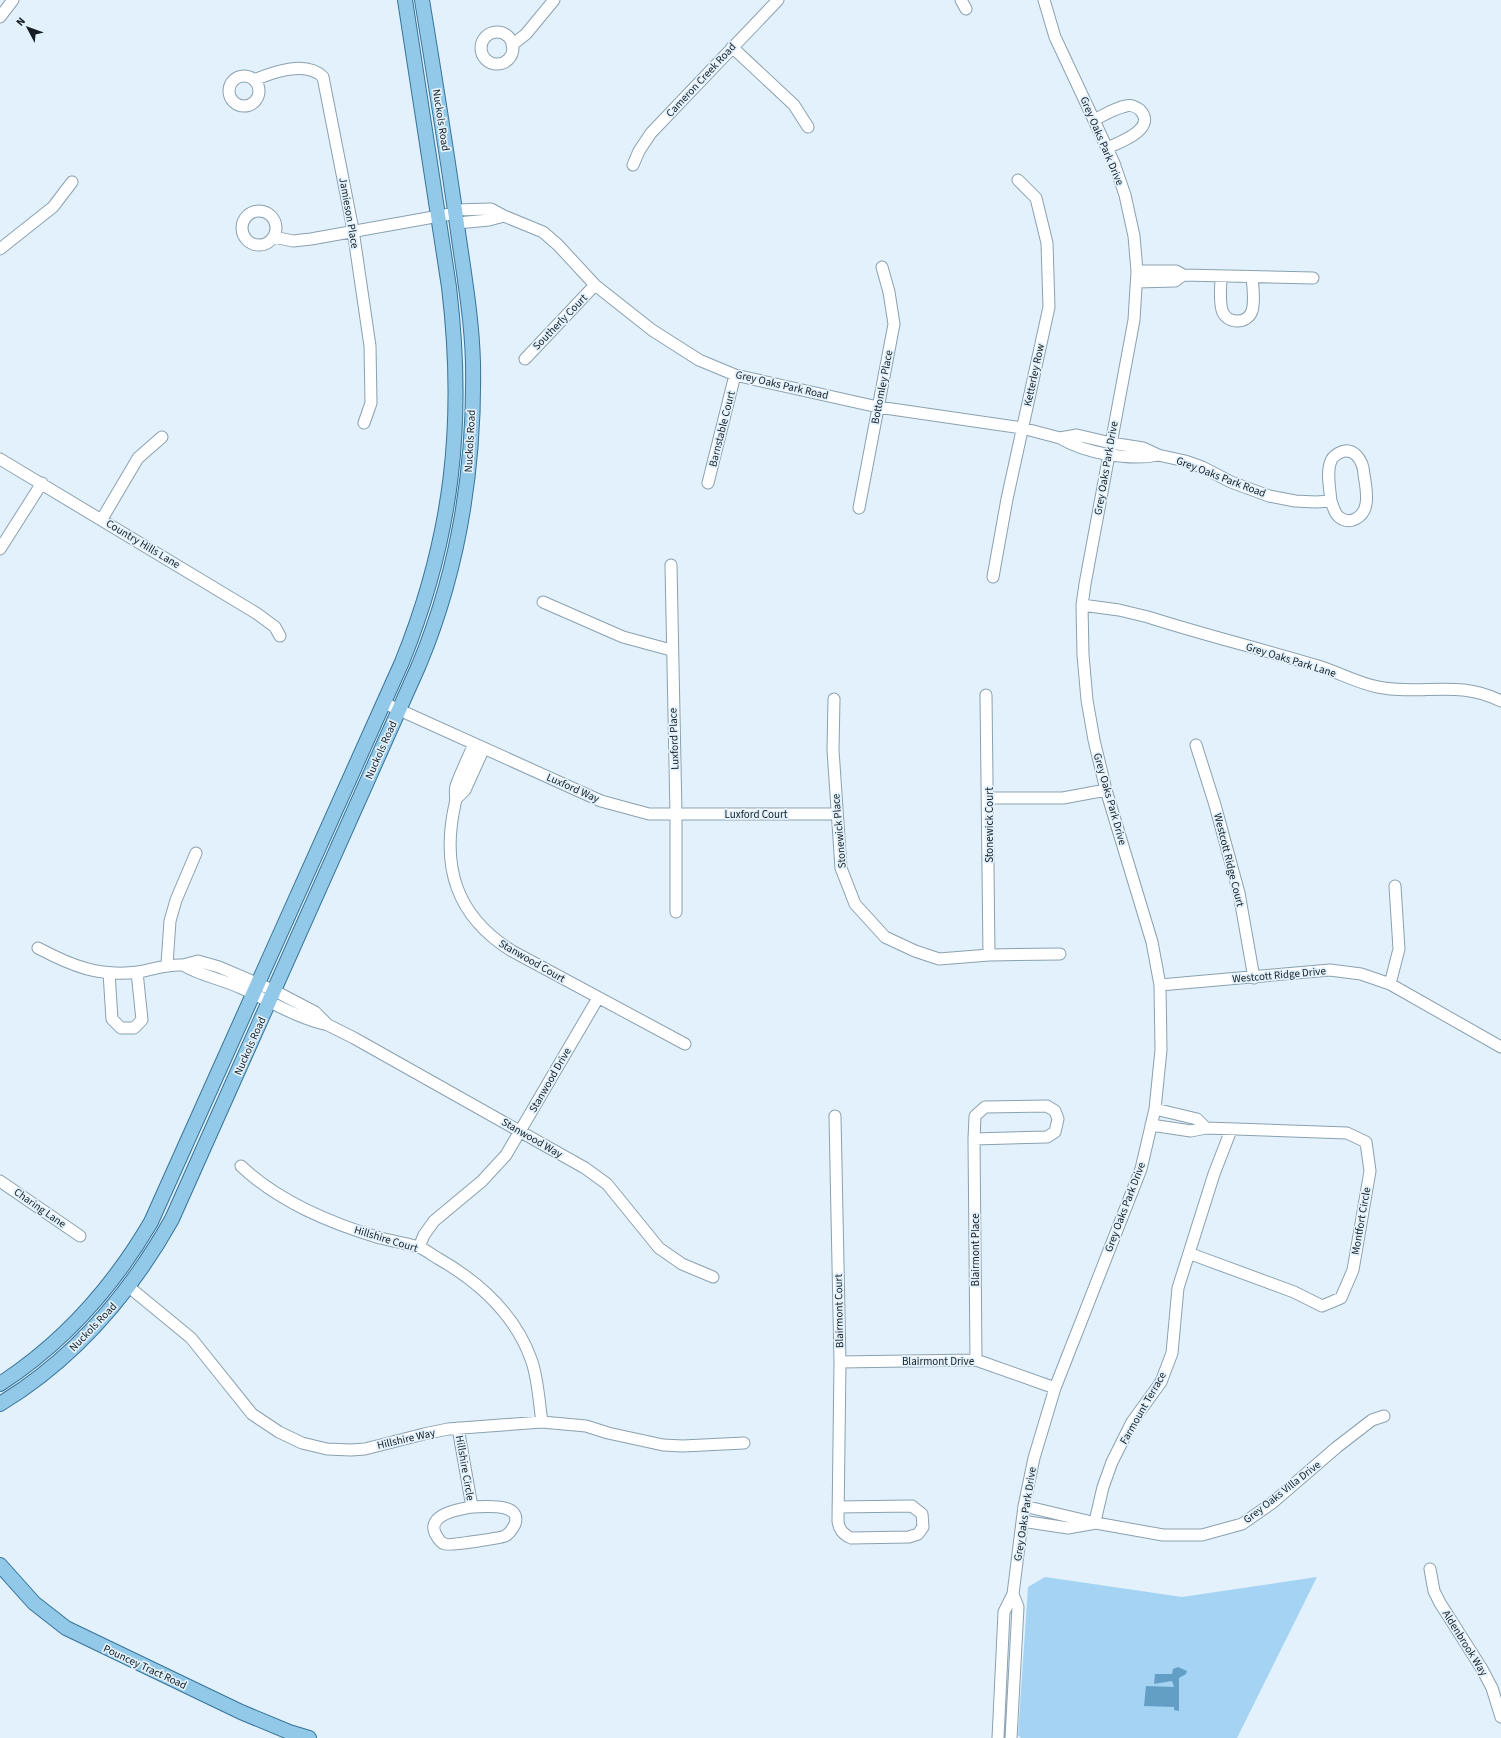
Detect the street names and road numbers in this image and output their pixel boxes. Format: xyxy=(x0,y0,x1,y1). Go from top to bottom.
street label: Cameron Creek Road xyxy=(663,40,739,120)
street label: Nuckols Road xyxy=(429,88,453,152)
street label: Grey Oaks Park Drive xyxy=(1077,94,1128,188)
street label: Jamieson Place xyxy=(335,176,363,250)
street label: Southerly Court xyxy=(529,290,591,353)
street label: Ketterley Row xyxy=(1020,342,1048,408)
street label: Bottomley Place xyxy=(867,348,897,425)
street label: Grey Oaks Park Road xyxy=(734,367,830,403)
street label: Barnstable Court xyxy=(705,389,739,468)
street label: Nuckols Road xyxy=(461,409,479,473)
street label: Grey Oaks Park Drive xyxy=(1090,419,1122,516)
street label: Grey Oaks Park Road xyxy=(1174,453,1268,501)
street label: Country Hills Lane xyxy=(103,516,183,572)
street label: Grey Oaks Park Lane xyxy=(1244,639,1338,681)
street label: Luxford Place xyxy=(665,707,683,770)
street label: Nuckols Road xyxy=(361,718,401,782)
street label: Grey Oaks Park Drive xyxy=(1090,751,1130,847)
street label: Luxford Way xyxy=(544,770,602,806)
street label: Stonewick Court xyxy=(982,787,997,863)
street label: Stonewick Place xyxy=(828,793,850,869)
street label: Luxford Court xyxy=(725,807,788,822)
street label: Westcott Ridge Court xyxy=(1210,812,1248,909)
street label: Stanwood Court xyxy=(496,936,568,986)
street label: Westcott Ridge Drive xyxy=(1232,963,1327,987)
street label: Nuckols Road xyxy=(230,1014,270,1078)
street label: Stanwood Drive xyxy=(525,1044,575,1115)
street label: Stanwood Way xyxy=(499,1115,565,1161)
street label: Grey Oaks Park Drive xyxy=(1101,1159,1149,1254)
street label: Charing Lane xyxy=(11,1185,70,1232)
street label: Montfort Circle xyxy=(1348,1185,1374,1256)
street label: Blairmont Place xyxy=(968,1213,983,1287)
street label: Hillshire Court xyxy=(352,1222,420,1256)
street label: Blairmont Court xyxy=(831,1274,847,1348)
street label: Nuckols Road xyxy=(66,1299,120,1355)
street label: Blairmont Drive xyxy=(902,1354,975,1369)
street label: Farmount Terrace xyxy=(1116,1369,1170,1447)
street label: Hillshire Way xyxy=(375,1425,437,1453)
street label: Hillshire Circle xyxy=(452,1434,478,1502)
street label: Grey Oaks Villa Drive xyxy=(1240,1457,1324,1527)
street label: Grey Oaks Park Drive xyxy=(1010,1465,1040,1562)
street label: Aldenbrook Way xyxy=(1439,1607,1491,1679)
street label: Pouncey Tract Road xyxy=(101,1641,189,1693)

